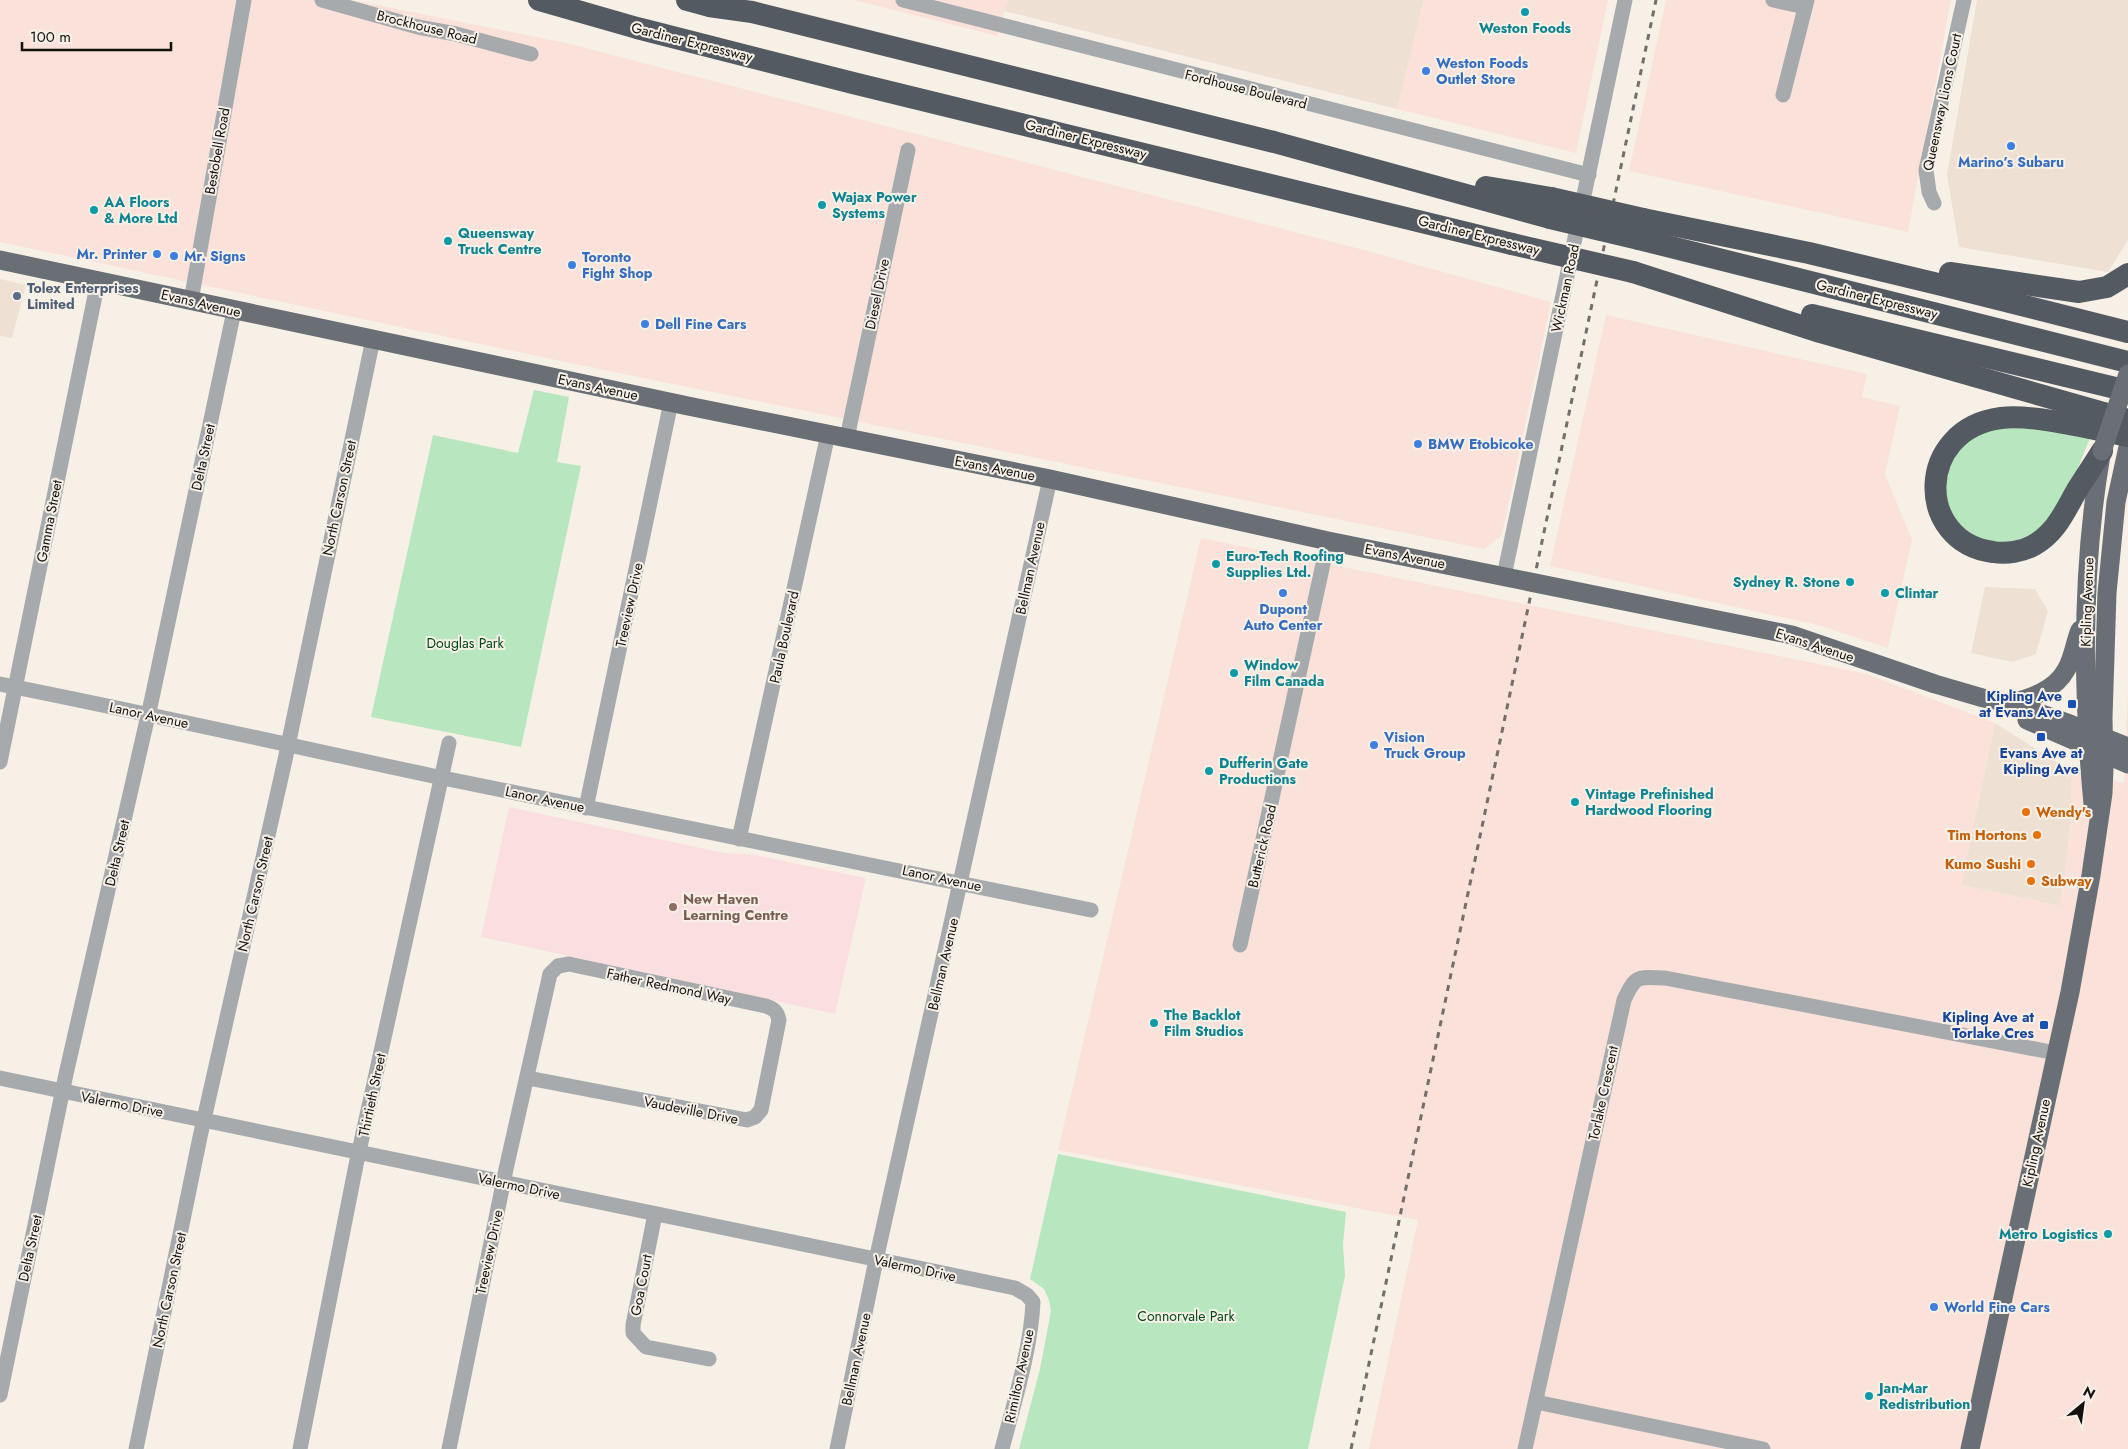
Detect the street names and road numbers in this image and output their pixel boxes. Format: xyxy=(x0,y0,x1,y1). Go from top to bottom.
street label: Brockhouse Road xyxy=(375,5,479,49)
street label: Gardiner Expressway xyxy=(629,17,756,67)
street label: Queensway Lions Court xyxy=(1918,31,1966,172)
street label: Fordhouse Boulevard xyxy=(1183,64,1309,114)
street label: Bestobell Road xyxy=(200,106,234,196)
street label: Gardiner Expressway xyxy=(1023,114,1150,164)
street label: Gardiner Expressway xyxy=(1416,210,1543,260)
street label: Wickman Road xyxy=(1546,242,1584,334)
street label: Diesel Drive xyxy=(860,257,894,331)
street label: Gardiner Expressway xyxy=(1814,274,1941,324)
street label: Evans Avenue xyxy=(159,284,243,322)
street label: Evans Avenue xyxy=(556,369,640,405)
street label: Delta Street xyxy=(186,421,220,492)
street label: North Carson Street xyxy=(317,438,361,558)
street label: Evans Avenue xyxy=(953,450,1037,486)
street label: Gamma Street xyxy=(31,477,67,564)
street label: Bellman Avenue xyxy=(1010,520,1050,616)
street label: Evans Avenue xyxy=(1363,538,1447,574)
street label: Kipling Avenue xyxy=(2075,557,2099,647)
street label: Treeview Drive xyxy=(610,561,648,649)
street label: Paula Boulevard xyxy=(764,589,804,685)
street label: Evans Avenue xyxy=(1773,623,1857,667)
street label: Lanor Avenue xyxy=(107,697,191,733)
street label: Lanor Avenue xyxy=(503,781,587,817)
street label: Butterick Road xyxy=(1243,802,1281,890)
street label: Delta Street xyxy=(100,817,134,888)
street label: North Carson Street xyxy=(232,834,278,954)
street label: Lanor Avenue xyxy=(900,860,984,896)
street label: Bellman Avenue xyxy=(923,916,963,1012)
street label: Father Redmond Way xyxy=(605,963,734,1009)
street label: Torlake Crescent xyxy=(1583,1043,1623,1142)
street label: Thirtieth Street xyxy=(353,1051,391,1139)
street label: Valermo Drive xyxy=(79,1086,165,1122)
street label: Vaudeville Drive xyxy=(642,1091,740,1129)
street label: Kipling Avenue xyxy=(2017,1097,2055,1189)
street label: Valermo Drive xyxy=(476,1168,562,1204)
street label: Treeview Drive xyxy=(470,1208,508,1296)
street label: Delta Street xyxy=(13,1212,47,1283)
street label: North Carson Street xyxy=(147,1230,191,1350)
street label: Valermo Drive xyxy=(872,1250,958,1286)
street label: Goa Court xyxy=(625,1252,657,1317)
street label: Bellman Avenue xyxy=(836,1311,876,1407)
street label: Rimilton Avenue xyxy=(999,1327,1039,1425)

